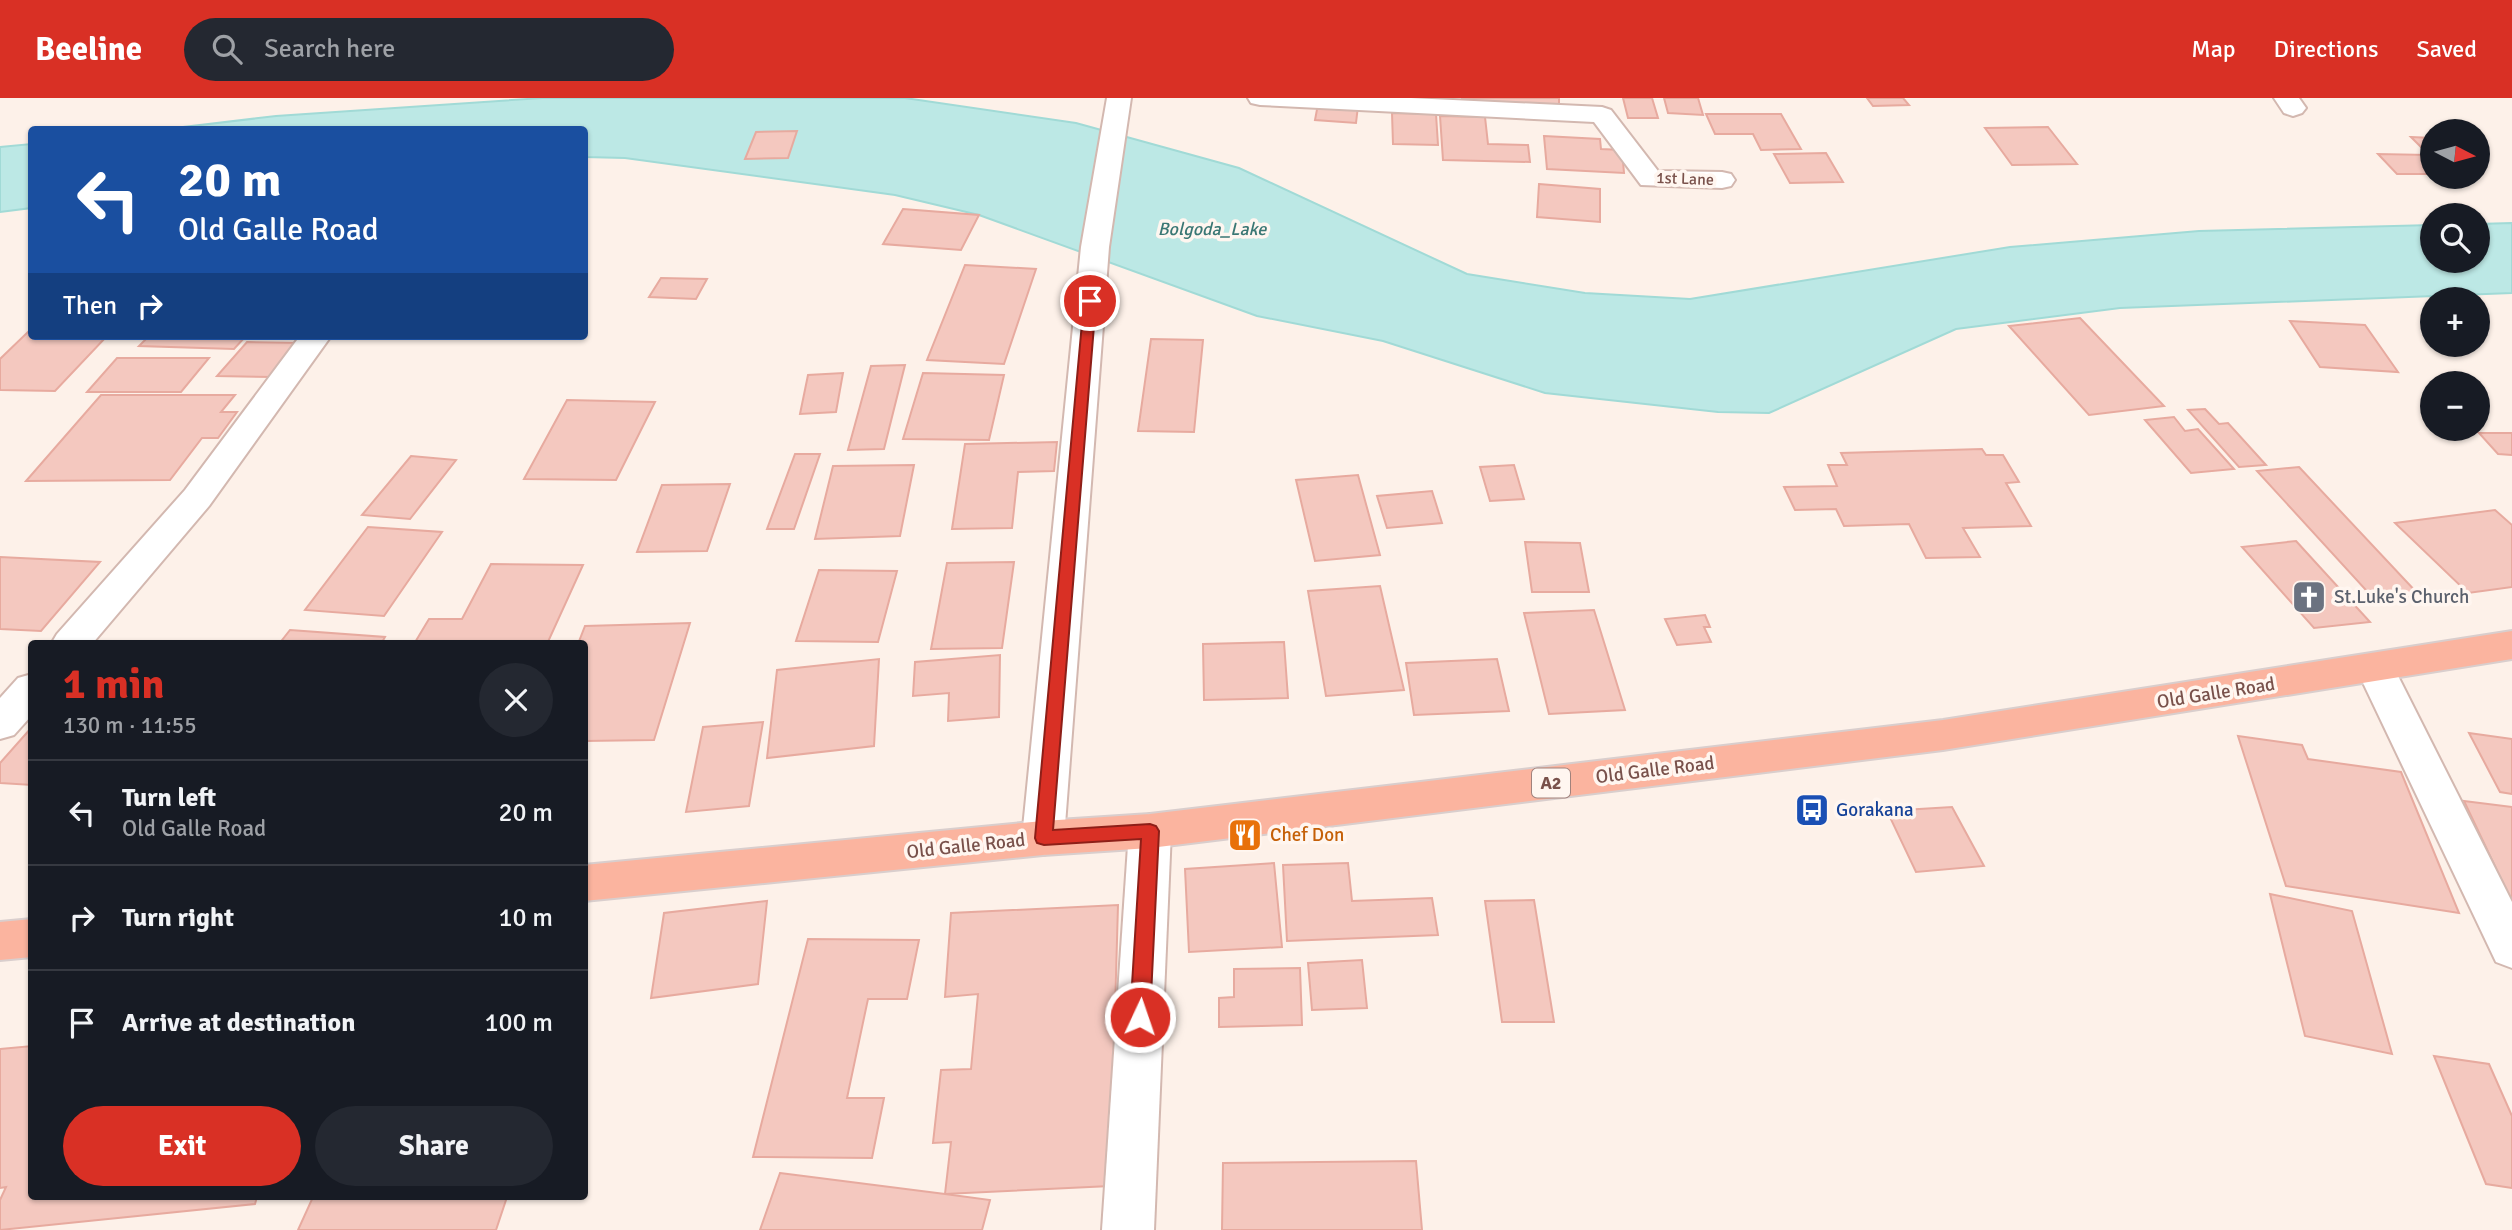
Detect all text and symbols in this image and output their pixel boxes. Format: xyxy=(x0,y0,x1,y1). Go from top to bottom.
search box xyxy=(184,18,674,81)
text: Beeline xyxy=(35,29,142,70)
icon: search xyxy=(208,30,246,68)
text: Search here xyxy=(264,33,395,65)
text: Map xyxy=(2191,34,2236,64)
text: Directions xyxy=(2274,34,2379,64)
text: Saved xyxy=(2417,34,2477,64)
north arrow xyxy=(2420,119,2490,189)
map controls xyxy=(2420,119,2490,441)
text: 20 m xyxy=(178,150,281,210)
icon: left xyxy=(63,154,154,245)
street label: 1st Lane xyxy=(1656,168,1714,190)
button: search xyxy=(2420,203,2490,273)
text: Old Galle Road xyxy=(178,210,379,249)
water label: Bolgoda_Lake xyxy=(1158,218,1267,240)
pin xyxy=(1060,271,1120,331)
icon: arrive xyxy=(1071,282,1109,320)
icon: right xyxy=(131,287,169,325)
button: + xyxy=(2420,287,2490,357)
text: Then xyxy=(63,290,117,322)
button: − xyxy=(2420,371,2490,441)
church icon: St.Luke's Church xyxy=(2290,578,2328,616)
place label: St.Luke's Church xyxy=(2334,585,2469,609)
text: 1 min xyxy=(63,659,164,710)
button: close xyxy=(479,663,553,737)
street label: Old Galle Road xyxy=(2155,672,2277,714)
text: 130 m · 11:55 xyxy=(63,711,197,740)
street label: Old Galle Road xyxy=(1594,751,1716,789)
road number: A2 xyxy=(1532,768,1570,798)
text: Turn left xyxy=(122,782,216,814)
bus stop icon: Gorakana xyxy=(1793,791,1831,829)
icon: left xyxy=(63,794,101,832)
text: 20 m xyxy=(498,797,553,829)
place label: Gorakana xyxy=(1836,798,1914,822)
text: Old Galle Road xyxy=(122,814,266,843)
restaurant icon: Chef Don xyxy=(1226,816,1264,854)
place label: Chef Don xyxy=(1270,823,1344,847)
street label: Old Galle Road xyxy=(905,828,1027,864)
icon: right xyxy=(63,899,101,937)
text: Turn right xyxy=(122,902,234,934)
text: 10 m xyxy=(498,902,553,934)
position arrow xyxy=(1103,980,1177,1054)
icon: arrive xyxy=(63,1004,101,1042)
text: Arrive at destination xyxy=(122,1007,355,1039)
text: 100 m xyxy=(484,1007,553,1039)
button: Exit xyxy=(63,1106,301,1186)
button: Share xyxy=(315,1106,553,1186)

